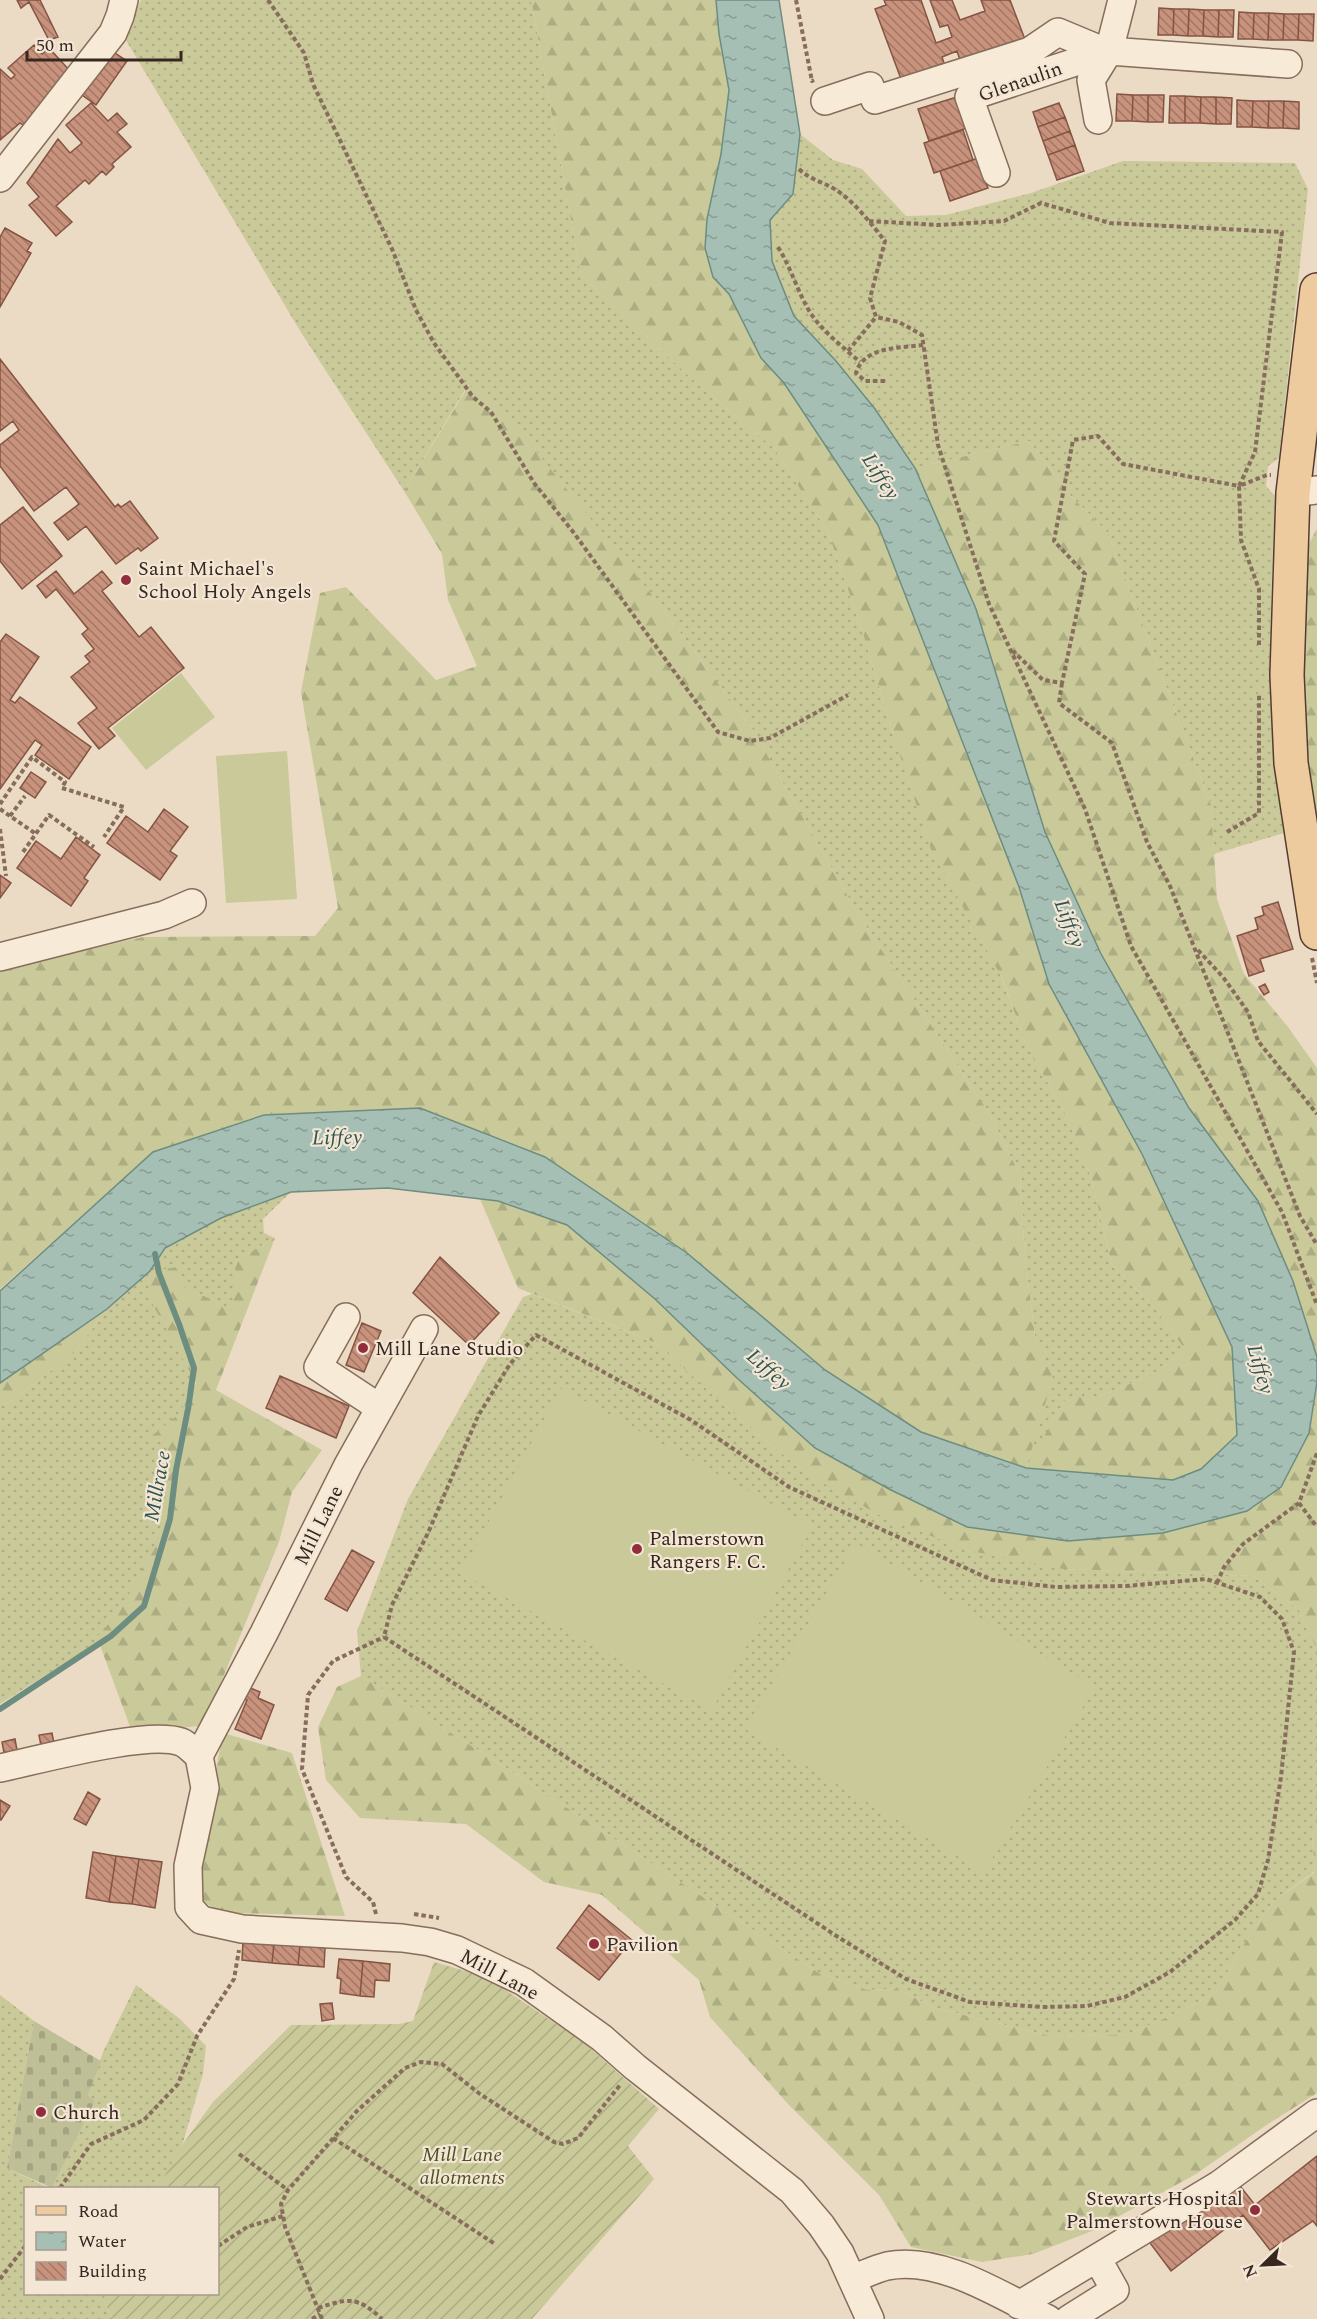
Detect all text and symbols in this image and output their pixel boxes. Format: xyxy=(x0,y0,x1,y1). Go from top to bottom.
scale bar xyxy=(27,24,182,62)
text: 50 m xyxy=(36,32,74,59)
street label: Glenaulin xyxy=(974,54,1066,110)
water label: Liffey xyxy=(853,447,908,507)
place label: Saint Michael's School Holy Angels xyxy=(138,554,312,607)
marker: Saint Michael's School Holy Angels xyxy=(119,573,133,587)
water label: Liffey xyxy=(1045,894,1094,953)
water label: Liffey xyxy=(312,1122,363,1154)
place label: Mill Lane Studio xyxy=(375,1334,523,1364)
marker: Mill Lane Studio xyxy=(356,1341,370,1355)
water label: Liffey xyxy=(739,1341,798,1399)
water label: Liffey xyxy=(1238,1341,1282,1398)
water label: Millrace xyxy=(136,1448,180,1524)
street label: Mill Lane xyxy=(287,1480,351,1571)
place label: Palmerstown Rangers F. C. xyxy=(649,1524,766,1577)
marker: Palmerstown Rangers F. C. xyxy=(630,1542,644,1556)
place label: Pavilion xyxy=(606,1930,679,1960)
marker: Pavilion xyxy=(587,1937,601,1951)
street label: Mill Lane xyxy=(455,1941,545,2008)
place label: Church xyxy=(53,2098,120,2128)
marker: Church xyxy=(34,2105,48,2119)
park label: Mill Lane allotments xyxy=(420,2140,504,2193)
place label: Stewarts Hospital Palmerstown House xyxy=(1066,2184,1243,2237)
legend xyxy=(24,2187,219,2295)
text: Road xyxy=(78,2198,119,2225)
marker: Stewarts Hospital Palmerstown House xyxy=(1248,2203,1262,2217)
text: Water xyxy=(78,2228,126,2255)
north arrow xyxy=(1233,2235,1293,2295)
text: Building xyxy=(78,2258,147,2285)
text: N xyxy=(1237,2260,1264,2282)

